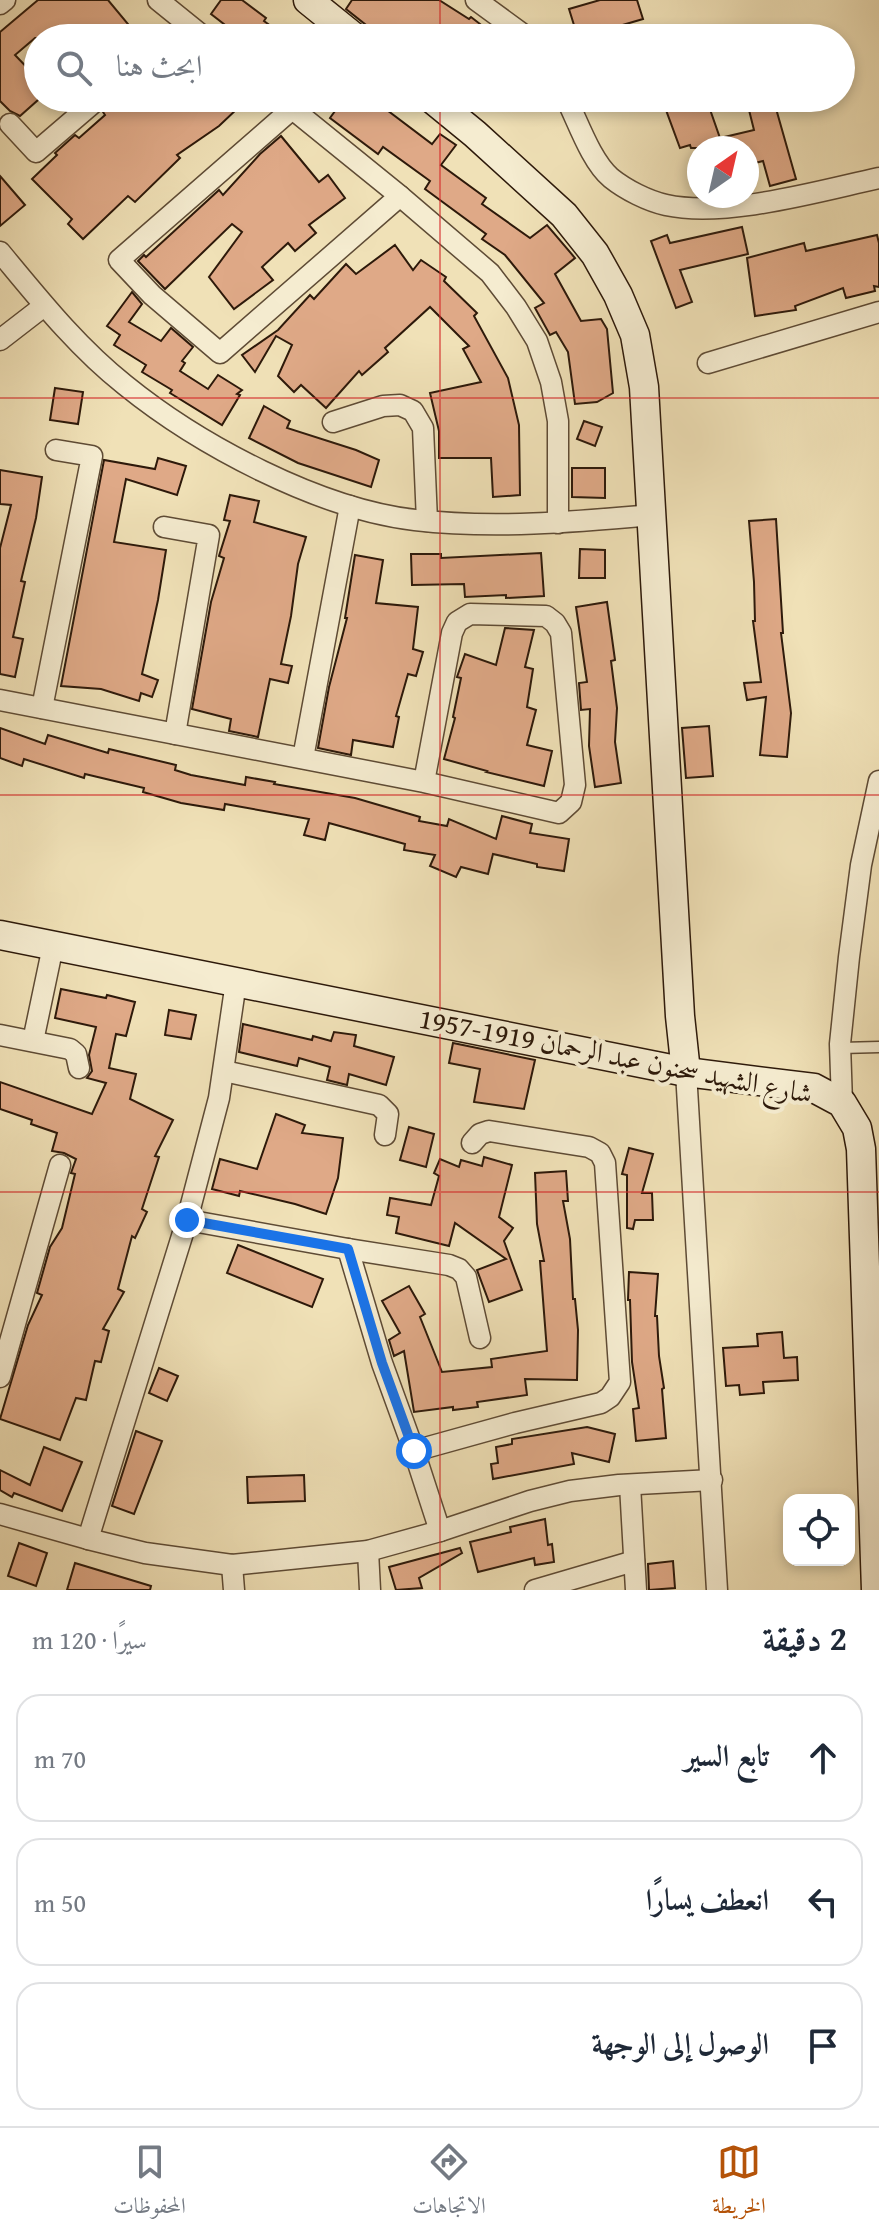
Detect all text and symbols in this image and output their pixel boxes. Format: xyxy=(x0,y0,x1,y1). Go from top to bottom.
search box xyxy=(24,24,855,112)
text: ابحث هنا xyxy=(116,43,203,87)
icon: search xyxy=(52,46,96,90)
north arrow xyxy=(687,136,759,208)
street label: شارع الشهيد سحنون عبد الرحمان 1919-1957 xyxy=(415,997,816,1117)
route end xyxy=(169,1202,205,1238)
route start xyxy=(396,1433,432,1469)
map controls xyxy=(783,1494,855,1566)
button: locate xyxy=(783,1494,855,1566)
text: 2 دقيقة xyxy=(763,1613,847,1662)
text: سيرًا · 120 m xyxy=(32,1620,147,1659)
text: تابع السير xyxy=(684,1733,769,1777)
icon: ahead xyxy=(801,1736,845,1780)
text: 70 m xyxy=(34,1739,86,1778)
text: انعطف يسارًا xyxy=(646,1877,769,1921)
icon: left xyxy=(801,1880,845,1924)
text: 50 m xyxy=(34,1883,86,1922)
text: الوصول إلى الوجهة xyxy=(591,2021,769,2065)
icon: arrive xyxy=(801,2024,845,2068)
tab: المحفوظات xyxy=(113,2140,186,2227)
tab: الاتجاهات xyxy=(412,2140,486,2227)
tab: الخريطة xyxy=(712,2140,766,2227)

